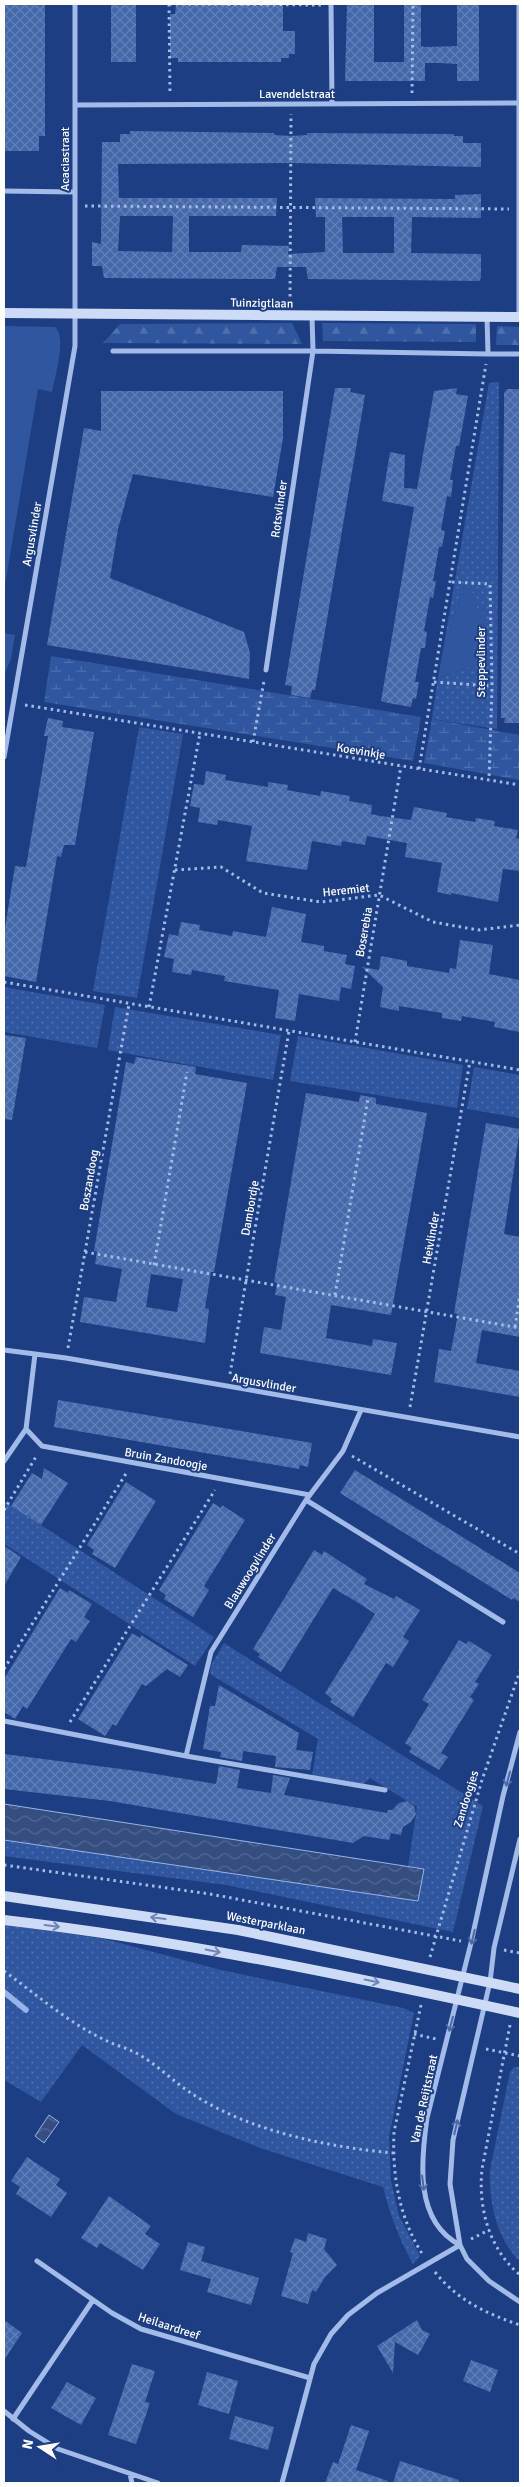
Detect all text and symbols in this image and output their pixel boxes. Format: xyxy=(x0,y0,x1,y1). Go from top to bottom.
street label: Lavendelstraat xyxy=(259,87,335,102)
street label: Acaciastraat xyxy=(58,127,73,191)
street label: Tuinzigtlaan xyxy=(231,295,293,312)
street label: Rotsvlinder xyxy=(268,479,291,539)
street label: Argusvlinder xyxy=(19,500,46,568)
street label: Steppevlinder xyxy=(474,626,489,697)
street label: Koevinkje xyxy=(335,740,387,763)
street label: Heremiet xyxy=(322,881,370,900)
street label: Boserebia xyxy=(353,906,376,958)
street label: Boszandoog xyxy=(77,1148,102,1212)
street label: Dambordje xyxy=(238,1179,263,1237)
street label: Heivlinder xyxy=(420,1210,444,1265)
street label: Argusvlinder xyxy=(230,1370,298,1397)
street label: Bruin Zandoogje xyxy=(123,1445,209,1474)
street label: Blauwoogvlinder xyxy=(221,1530,280,1612)
street label: Zandoogjes xyxy=(451,1769,482,1830)
one-way arrow xyxy=(503,1770,512,1786)
street label: Westerparklaan xyxy=(225,1908,307,1939)
one-way arrow xyxy=(150,1913,166,1923)
one-way arrow xyxy=(44,1921,60,1931)
one-way arrow xyxy=(468,1929,477,1945)
one-way arrow xyxy=(204,1946,220,1956)
one-way arrow xyxy=(364,1976,380,1986)
one-way arrow xyxy=(446,2015,455,2031)
street label: Van de Reijtstraat xyxy=(408,2053,441,2145)
one-way arrow xyxy=(452,2120,461,2136)
one-way arrow xyxy=(418,2174,428,2190)
street label: Heilaardreef xyxy=(136,2309,203,2344)
north arrow xyxy=(15,2422,65,2472)
text: N xyxy=(18,2438,37,2451)

